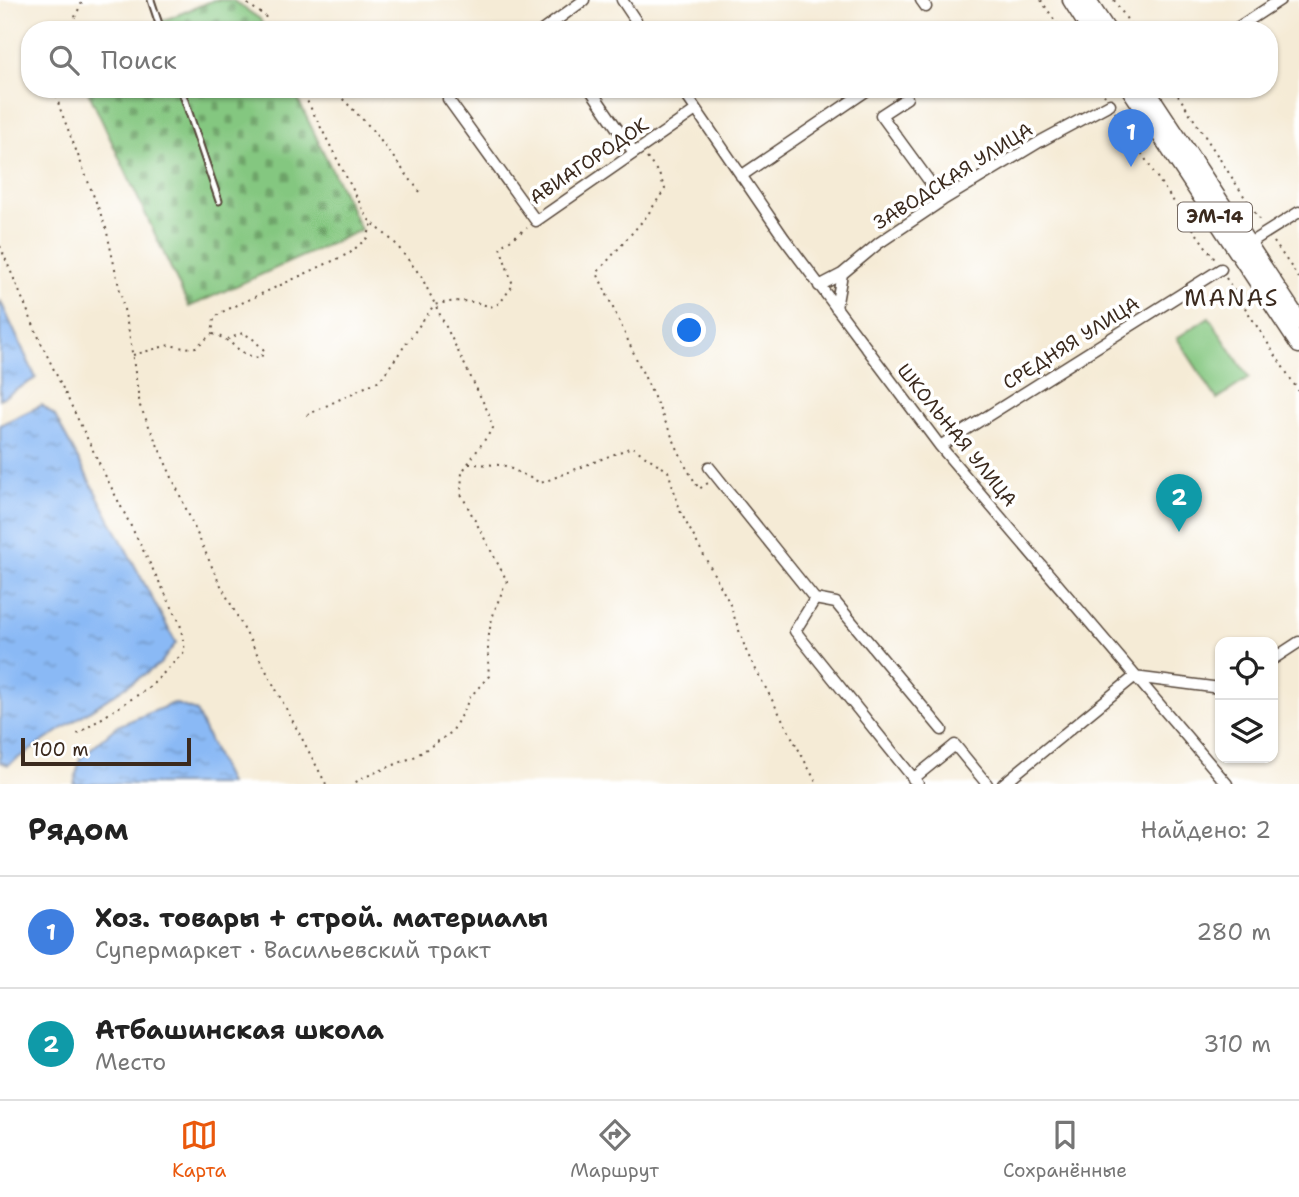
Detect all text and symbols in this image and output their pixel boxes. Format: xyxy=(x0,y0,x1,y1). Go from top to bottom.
search box xyxy=(21,21,1278,98)
icon: search xyxy=(45,41,83,79)
text: Поиск xyxy=(101,42,177,77)
pin: 1 xyxy=(1108,109,1154,167)
street label: АВИАГОРОДОК xyxy=(525,112,653,210)
street label: ЗАВОДСКАЯ УЛИЦА xyxy=(869,117,1037,235)
road number: ЭМ-14 xyxy=(1178,202,1252,232)
district label: MANAS xyxy=(1184,283,1280,313)
street label: СРЕДНЯЯ УЛИЦА xyxy=(998,291,1144,395)
your location xyxy=(672,313,706,347)
street label: ШКОЛЬНАЯ УЛИЦА xyxy=(892,358,1023,512)
pin: 2 xyxy=(1156,474,1202,532)
map controls xyxy=(1215,637,1278,763)
button: locate xyxy=(1215,637,1278,700)
button: layers xyxy=(1215,700,1278,763)
scale bar xyxy=(21,735,191,767)
text: 100 m xyxy=(32,737,89,762)
text: Рядом xyxy=(28,809,128,850)
text: Найдено: 2 xyxy=(1141,815,1271,845)
text: Хоз. товары + строй. материалы xyxy=(95,900,548,935)
text: 1 xyxy=(46,917,56,947)
text: 280 m xyxy=(1196,917,1271,947)
text: Супермаркет · Васильевский тракт xyxy=(95,935,491,965)
text: Атбашинская школа xyxy=(95,1012,384,1047)
text: 2 xyxy=(43,1029,59,1059)
text: 310 m xyxy=(1203,1029,1271,1059)
text: Место xyxy=(95,1047,166,1077)
tab: Карта xyxy=(172,1116,226,1183)
tab: Маршрут xyxy=(570,1116,659,1183)
tab: Сохранённые xyxy=(1003,1116,1127,1183)

